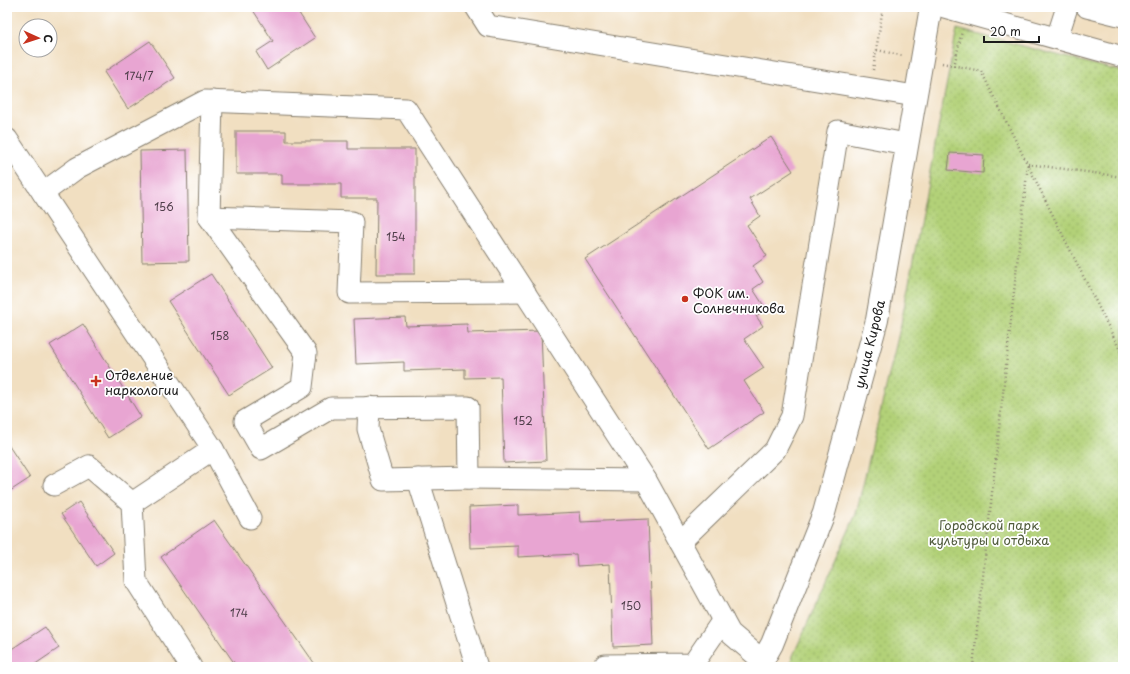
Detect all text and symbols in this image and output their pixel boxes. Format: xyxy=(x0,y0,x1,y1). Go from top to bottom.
north arrow xyxy=(18,18,58,58)
scale bar xyxy=(984,18,1039,44)
text: 20 m xyxy=(990,22,1021,40)
text: С xyxy=(40,34,57,43)
house number: 174/7 xyxy=(124,67,154,84)
house number: 156 xyxy=(154,198,174,215)
house number: 154 xyxy=(386,228,406,245)
place label: ФОК им. Солнечникова xyxy=(693,283,786,317)
marker: ФОК им. Солнечникова xyxy=(680,294,690,304)
street label: улица Кирова xyxy=(849,297,889,390)
house number: 158 xyxy=(211,327,230,344)
place label: Отделение наркологии xyxy=(105,365,179,399)
marker: Отделение наркологии xyxy=(90,375,102,387)
house number: 152 xyxy=(513,412,533,429)
park label: Городской парк культуры и отдыха xyxy=(929,515,1049,549)
house number: 150 xyxy=(621,597,641,614)
house number: 174 xyxy=(230,604,248,621)

